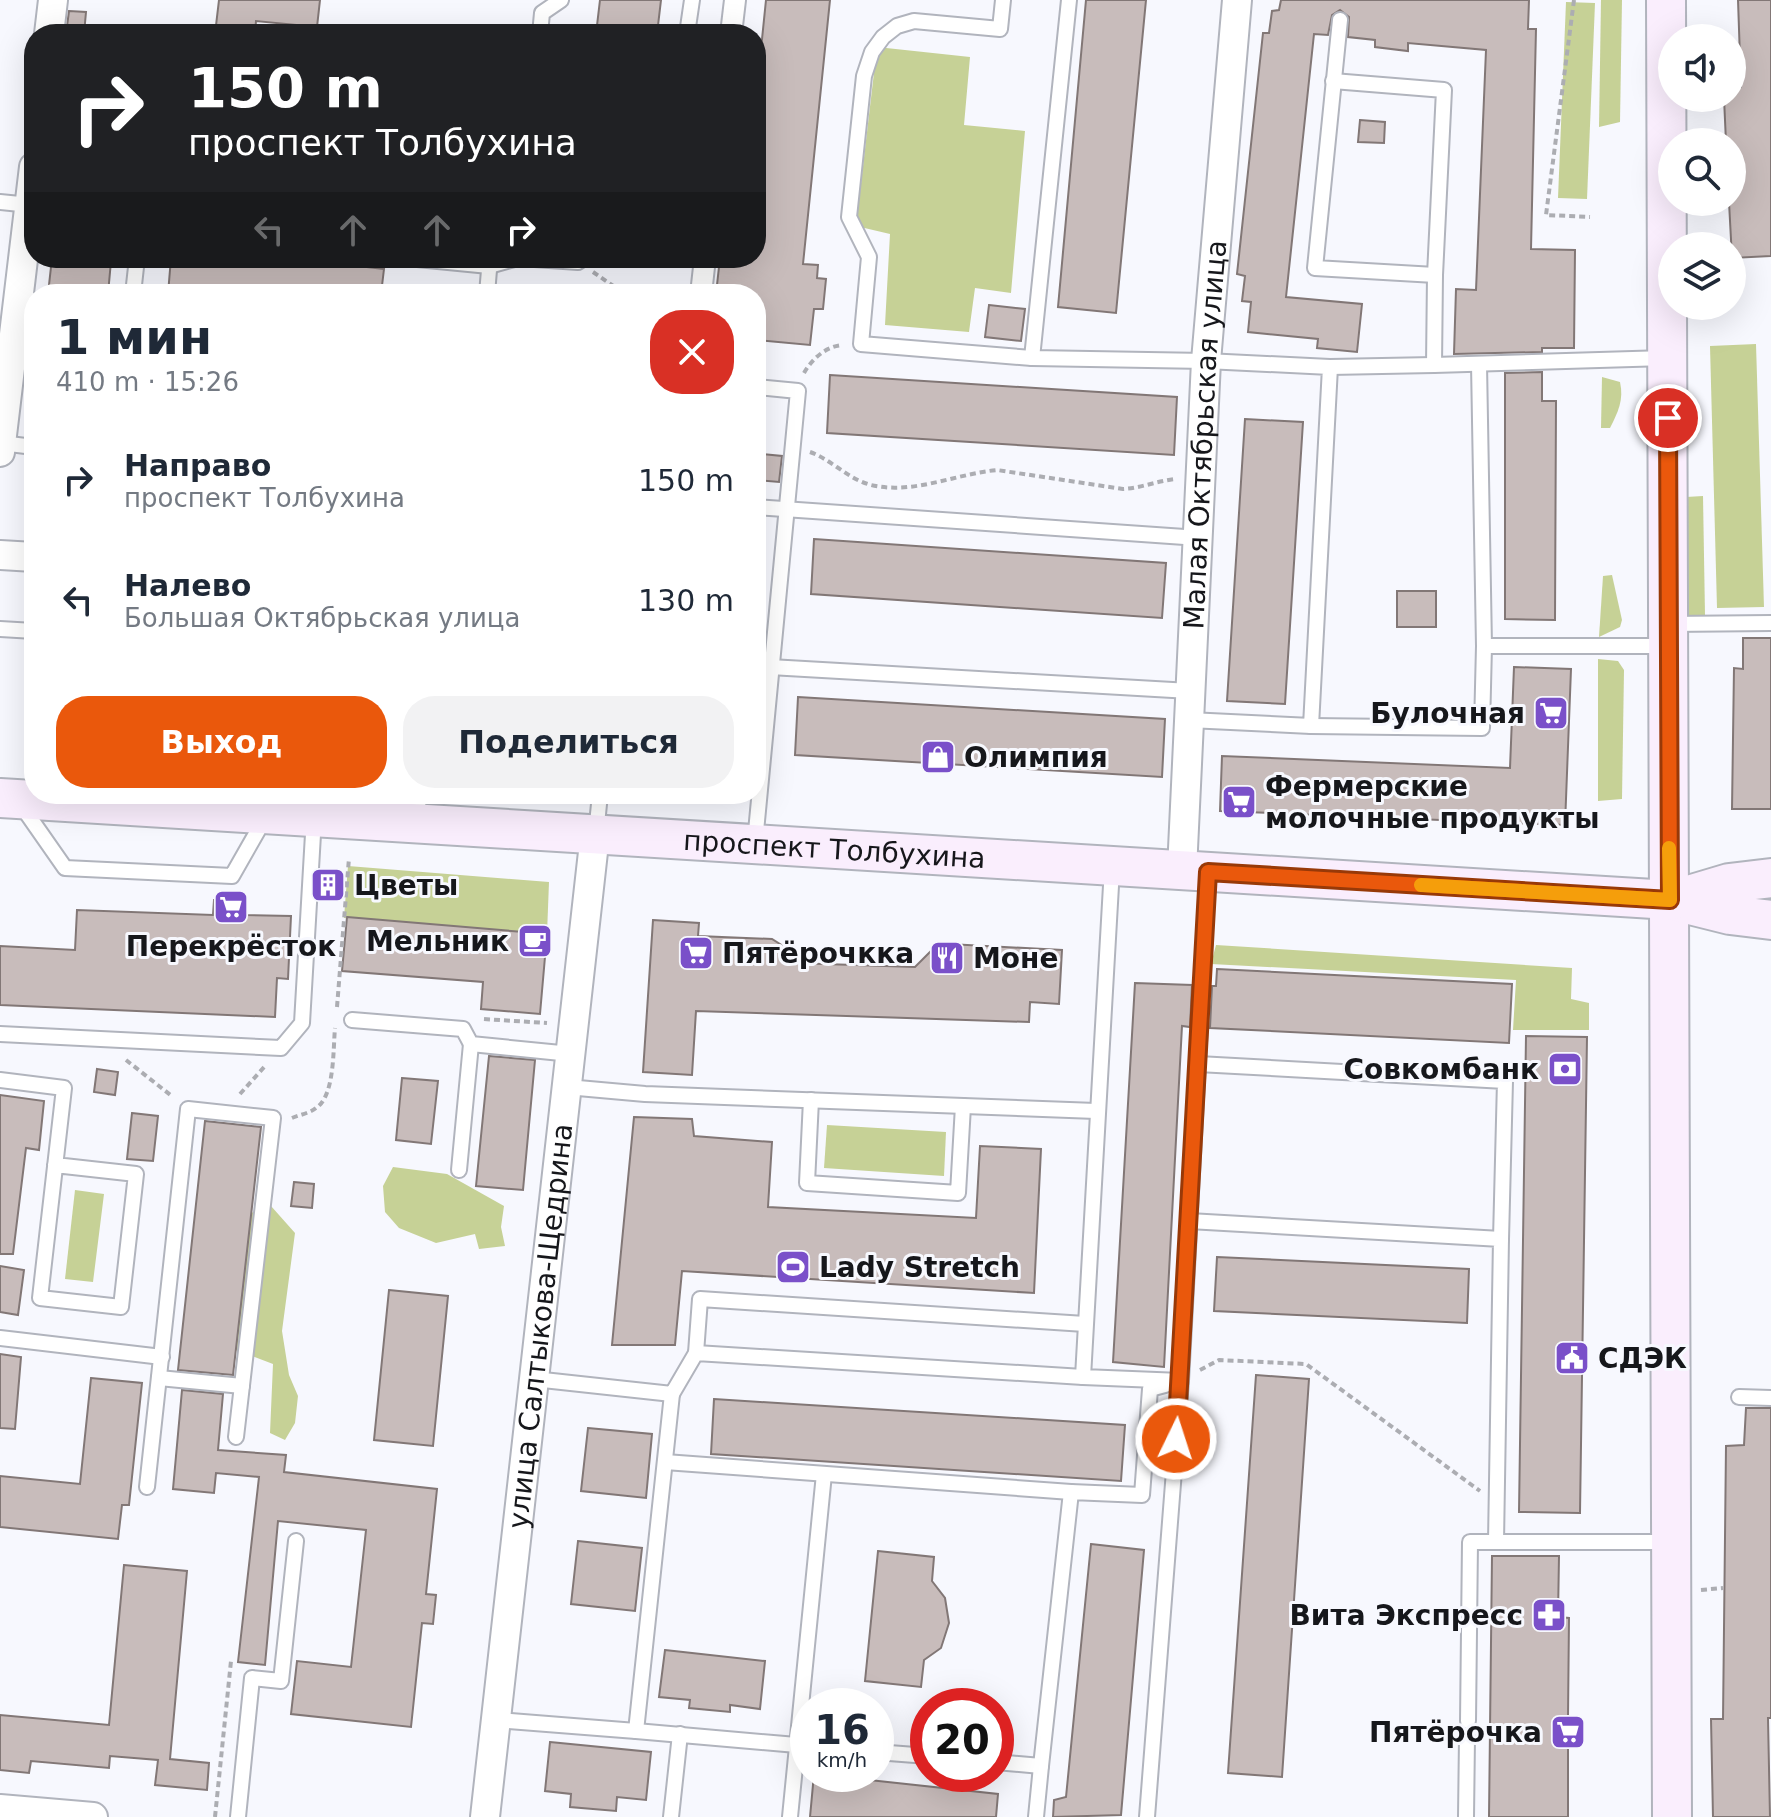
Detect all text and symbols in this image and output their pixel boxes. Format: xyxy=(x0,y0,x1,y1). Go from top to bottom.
map controls xyxy=(1658,24,1746,320)
button: sound xyxy=(1658,24,1746,112)
text: 150 m xyxy=(188,55,383,120)
icon: right xyxy=(56,56,160,160)
text: проспект Толбухина xyxy=(188,122,577,163)
button: search xyxy=(1658,128,1746,216)
icon: left xyxy=(247,208,291,252)
icon: ahead xyxy=(331,208,375,252)
icon: ahead xyxy=(415,208,459,252)
icon: right xyxy=(499,208,543,252)
button: layers xyxy=(1658,232,1746,320)
street label: Малая Октябрьская улица xyxy=(1177,239,1233,630)
text: 1 мин xyxy=(56,309,212,365)
button: close xyxy=(650,310,734,394)
text: 410 m · 15:26 xyxy=(56,367,239,397)
pin xyxy=(1634,384,1702,452)
icon: arrive xyxy=(1646,396,1690,440)
text: Направо xyxy=(124,448,271,483)
icon: right xyxy=(56,458,100,502)
text: 150 m xyxy=(638,463,734,498)
text: проспект Толбухина xyxy=(124,483,405,513)
text: Налево xyxy=(124,568,251,603)
icon: left xyxy=(56,578,100,622)
text: 130 m xyxy=(638,583,734,618)
text: Большая Октябрьская улица xyxy=(124,603,521,633)
supermarket icon: Булочная xyxy=(1532,694,1570,732)
button: Выход xyxy=(56,696,387,788)
button: Поделиться xyxy=(403,696,734,788)
place label: Булочная xyxy=(1370,697,1525,730)
shop icon: Олимпия xyxy=(919,738,957,776)
place label: Олимпия xyxy=(964,741,1108,774)
place label: Фермерские молочные продукты xyxy=(1265,770,1600,835)
supermarket icon: Фермерские молочные продукты xyxy=(1220,783,1258,821)
street label: проспект Толбухина xyxy=(682,823,986,875)
building icon: Цветы xyxy=(309,866,347,904)
place label: Цветы xyxy=(354,869,458,902)
supermarket icon: Перекрёсток xyxy=(212,888,250,926)
cafe icon: Мельник xyxy=(516,922,554,960)
place label: Мельник xyxy=(366,925,509,958)
place label: Перекрёсток xyxy=(126,930,336,963)
supermarket icon: Пятёрочкка xyxy=(677,934,715,972)
place label: Пятёрочкка xyxy=(722,937,914,970)
restaurant icon: Моне xyxy=(928,939,966,977)
place label: Моне xyxy=(973,942,1058,975)
bank icon: Совкомбанк xyxy=(1546,1050,1584,1088)
place label: Совкомбанк xyxy=(1344,1053,1539,1086)
street label: улица Салтыкова-Щедрина xyxy=(501,1122,579,1530)
sports icon: Lady Stretch xyxy=(774,1248,812,1286)
place label: Lady Stretch xyxy=(819,1251,1020,1284)
public building icon: СДЭК xyxy=(1553,1339,1591,1377)
place label: СДЭК xyxy=(1598,1342,1687,1375)
position arrow xyxy=(1134,1397,1218,1481)
pharmacy icon: Вита Экспресс xyxy=(1530,1596,1568,1634)
place label: Вита Экспресс xyxy=(1289,1599,1523,1632)
speed limit sign: 20 xyxy=(910,1688,1014,1792)
text: 16 xyxy=(814,1707,870,1753)
supermarket icon: Пятёрочка xyxy=(1549,1713,1587,1751)
place label: Пятёрочка xyxy=(1369,1716,1542,1749)
text: km/h xyxy=(817,1748,867,1772)

